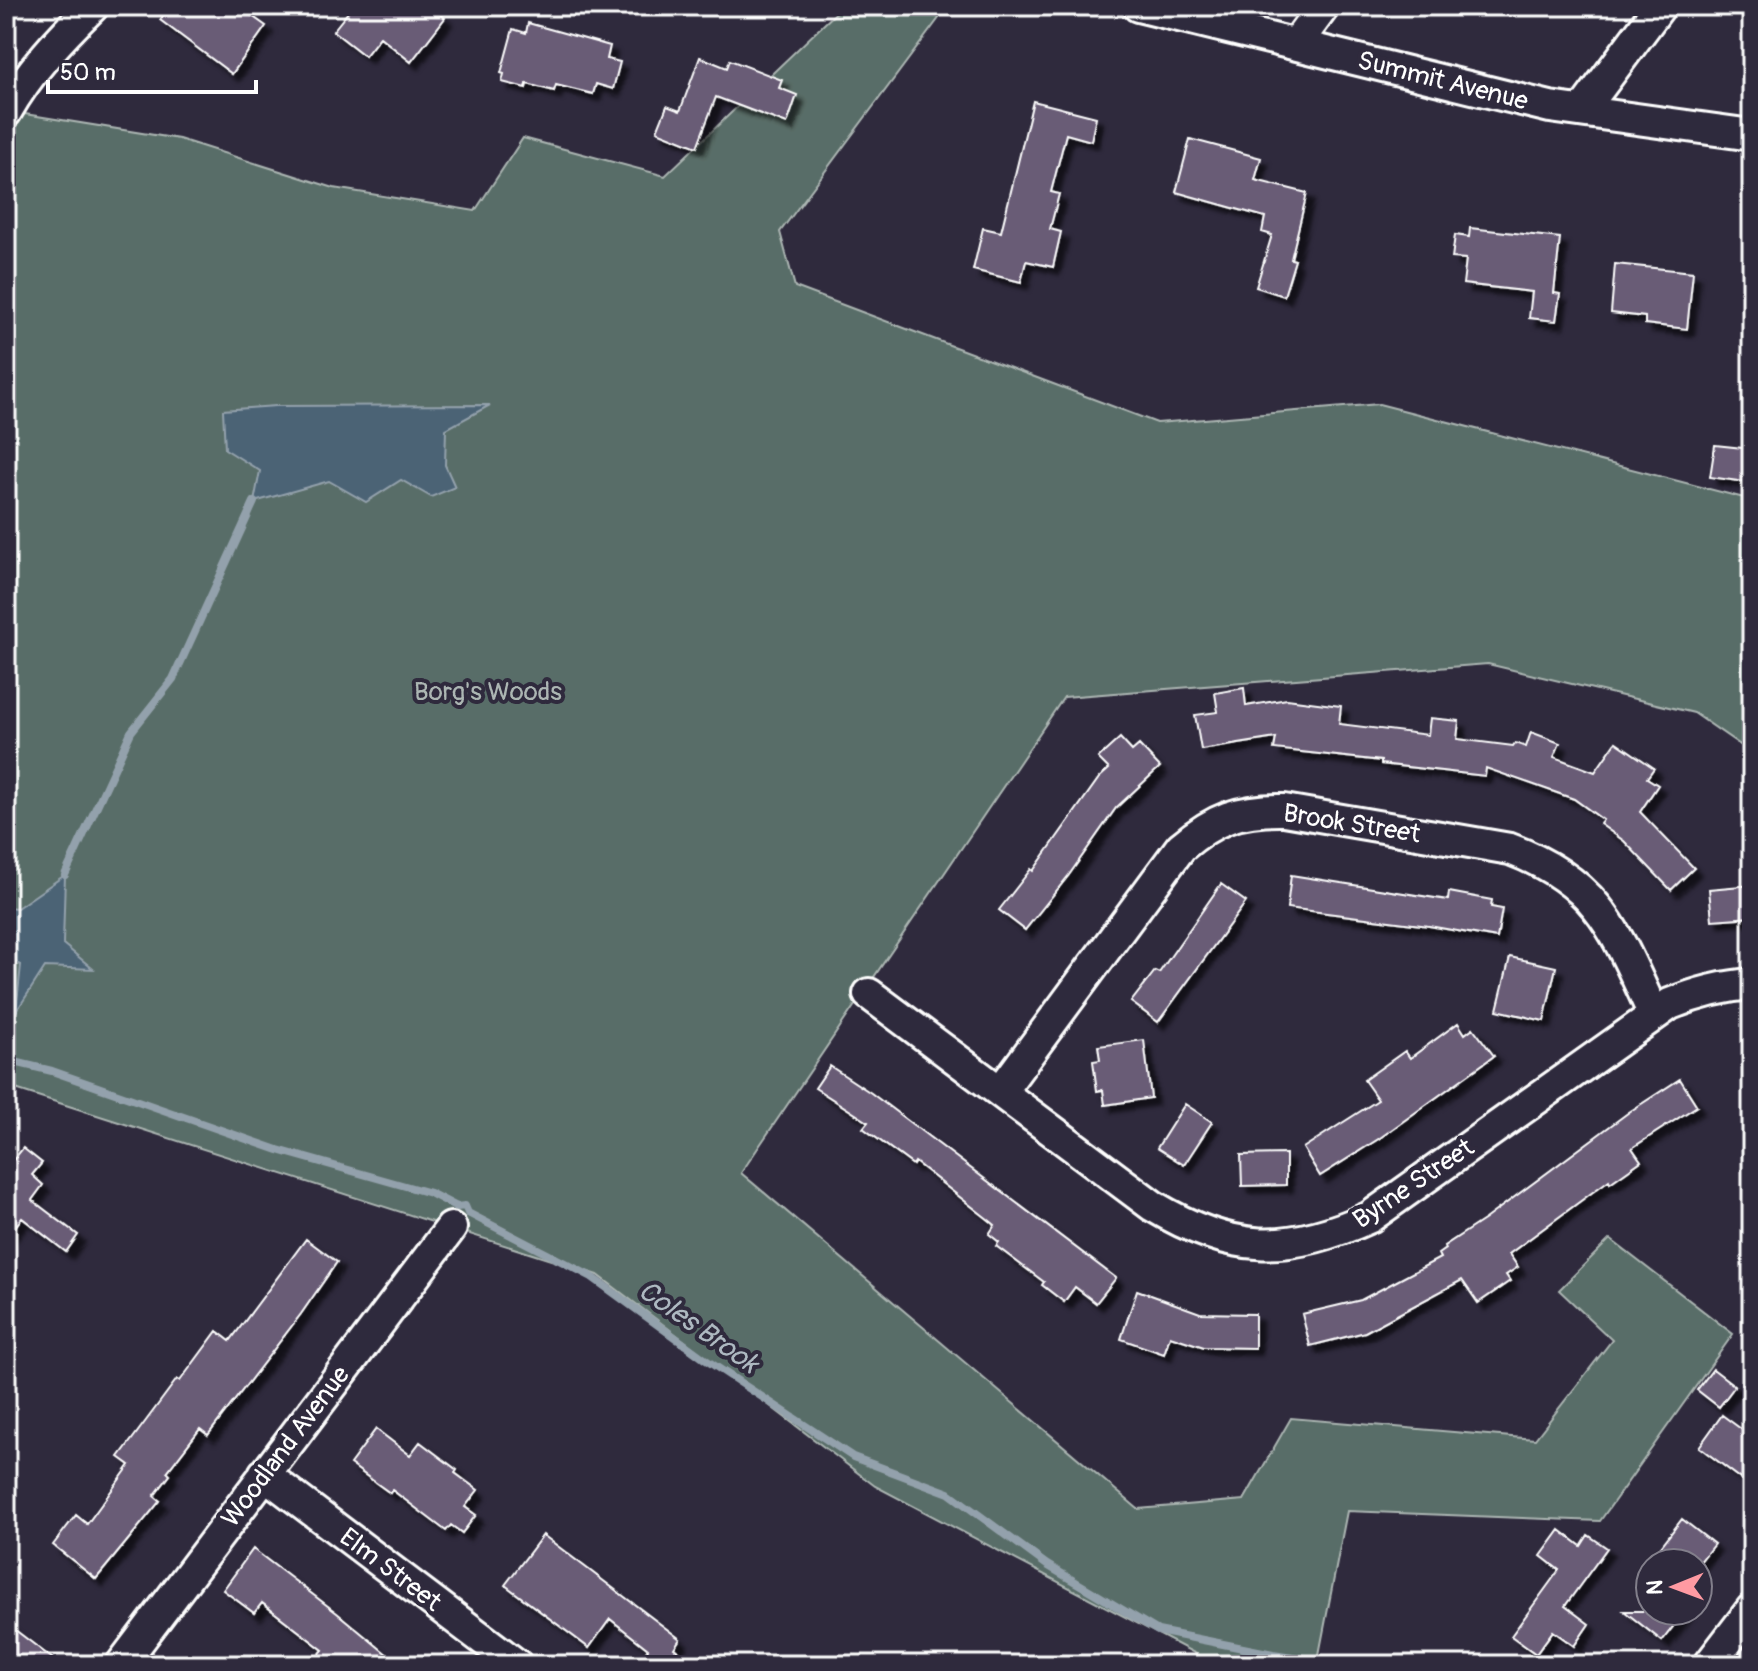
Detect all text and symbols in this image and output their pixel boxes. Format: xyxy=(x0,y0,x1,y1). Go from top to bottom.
scale bar xyxy=(48,44,256,94)
street label: Summit Avenue xyxy=(1354,44,1531,118)
text: 50 m xyxy=(60,58,116,87)
park label: Borg's Woods xyxy=(414,676,562,708)
street label: Brook Street xyxy=(1281,797,1423,851)
street label: Byrne Street xyxy=(1347,1131,1480,1236)
water label: Coles Brook xyxy=(631,1273,767,1383)
street label: Woodland Avenue xyxy=(215,1360,357,1533)
street label: Elm Street xyxy=(333,1521,448,1619)
north arrow xyxy=(1634,1547,1714,1627)
text: N xyxy=(1641,1580,1669,1595)

